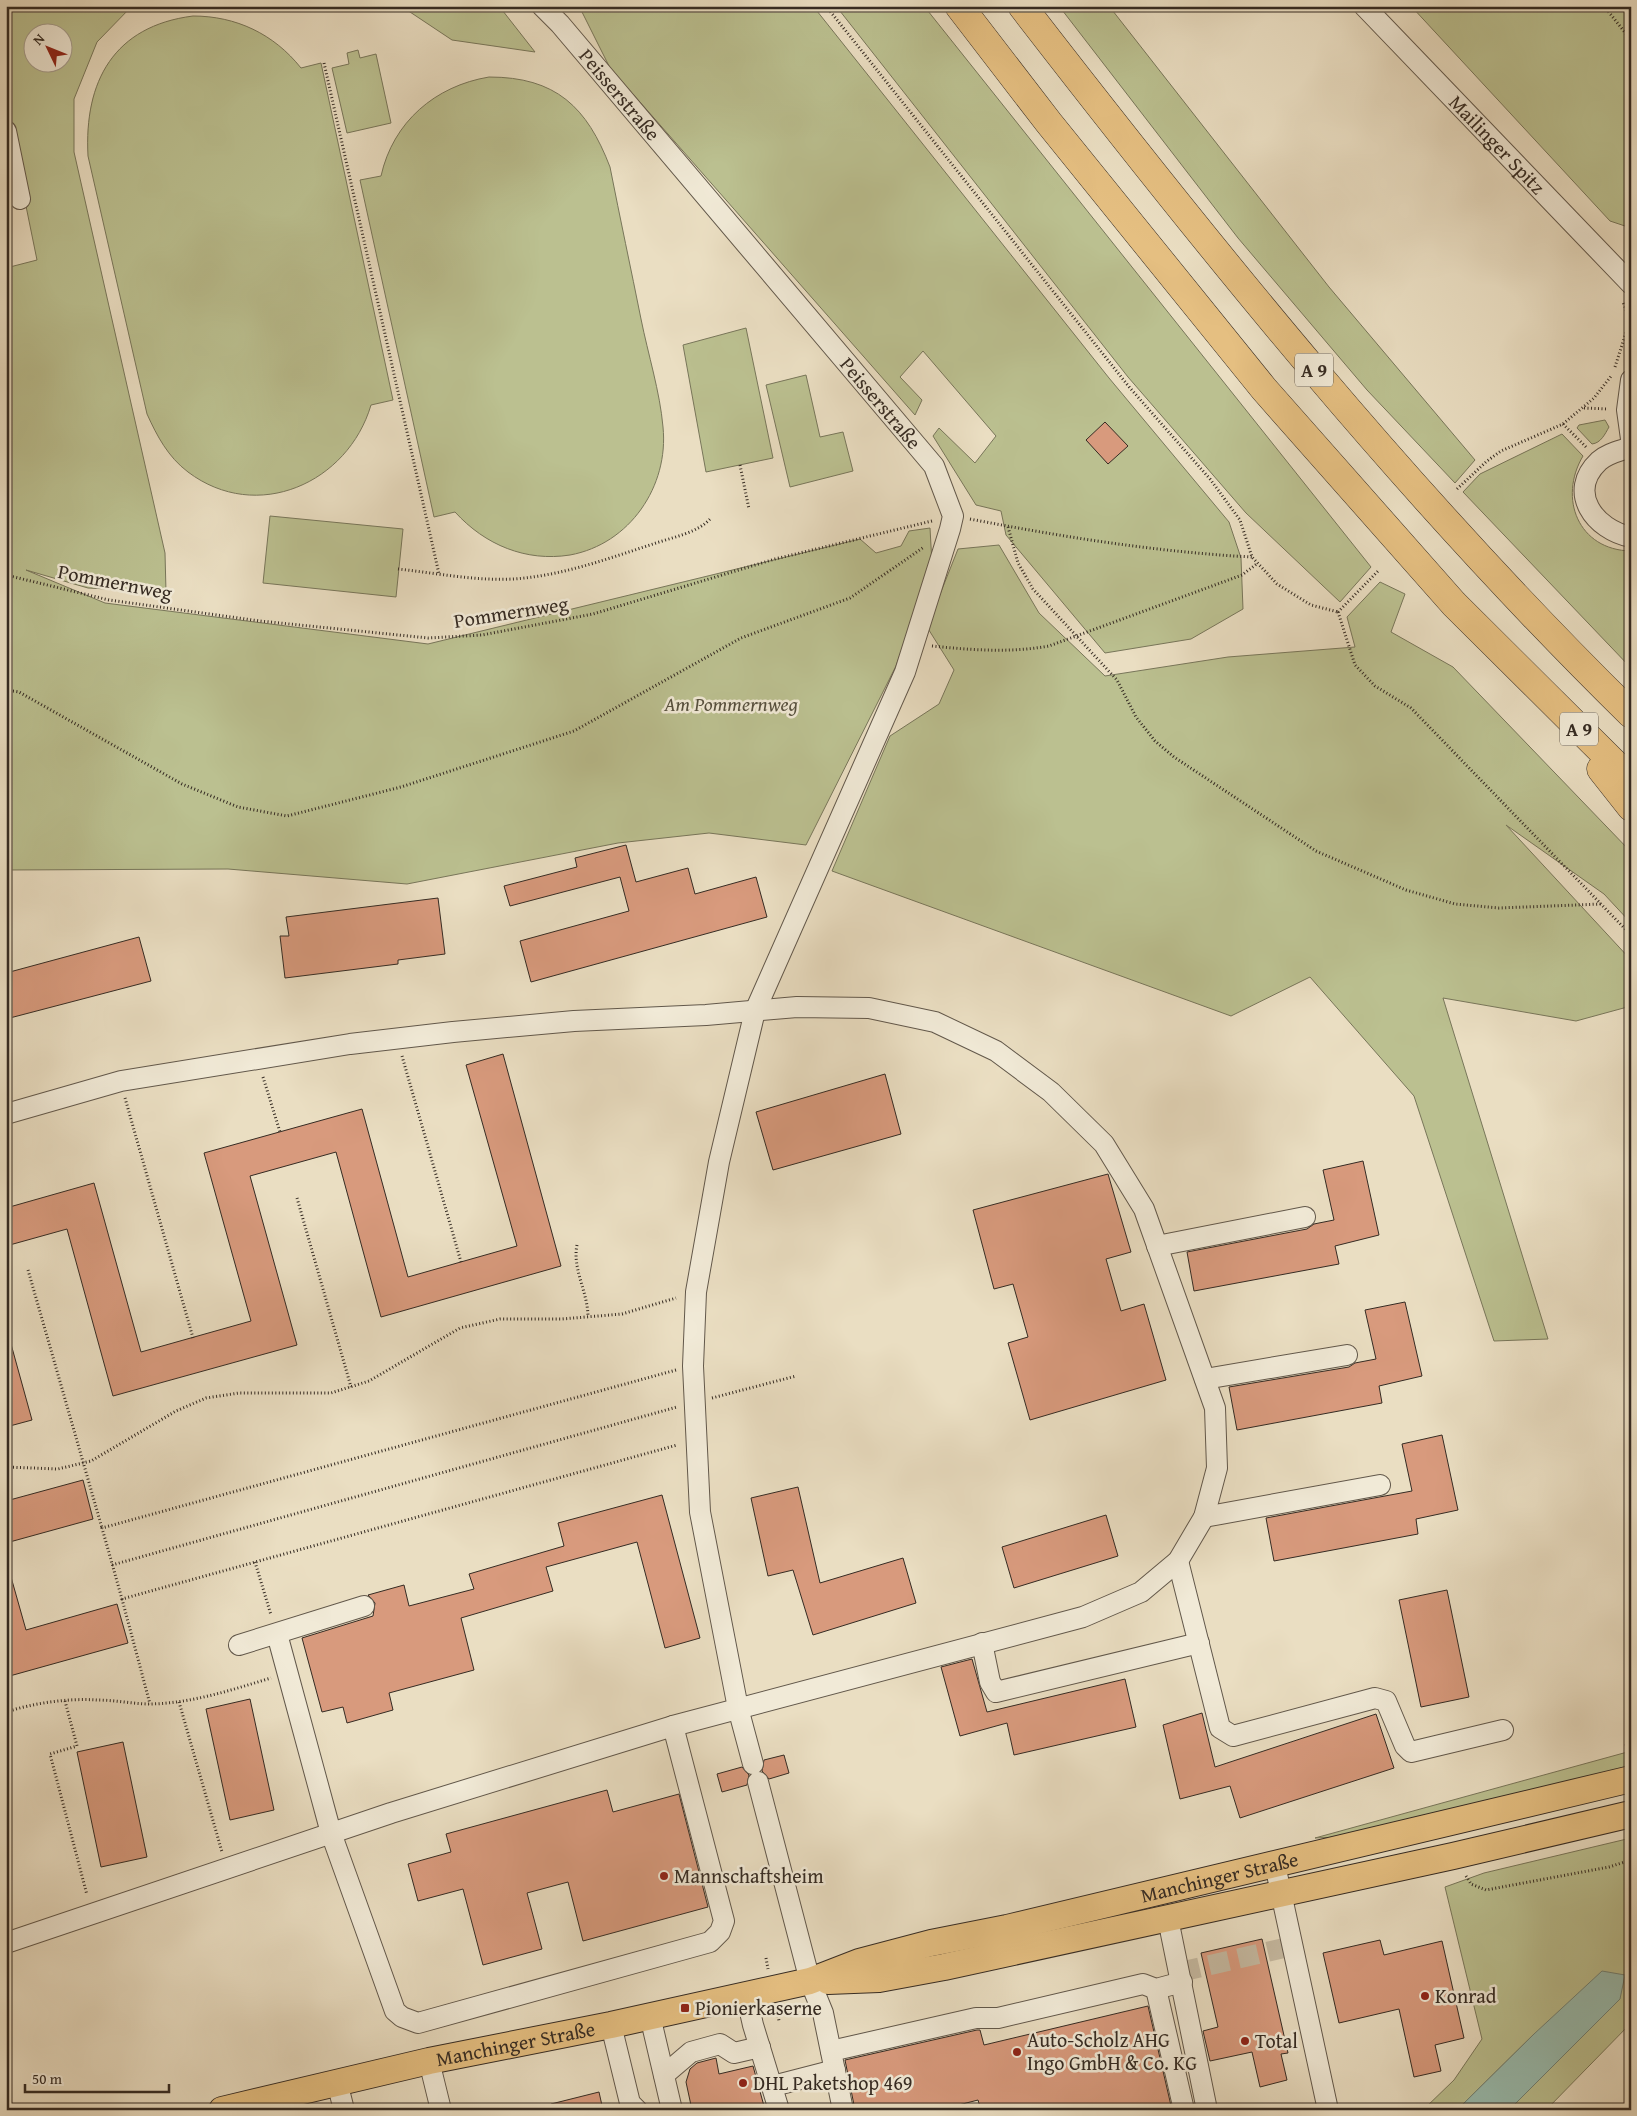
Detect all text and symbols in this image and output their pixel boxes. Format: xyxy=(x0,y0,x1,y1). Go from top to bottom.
north arrow xyxy=(22,22,72,72)
text: N xyxy=(28,28,49,49)
street label: Peisserstraße xyxy=(573,42,668,147)
street label: Mailinger Spitz xyxy=(1443,88,1552,201)
street label: Peisserstraße xyxy=(834,350,929,455)
road number: A 9 xyxy=(1295,354,1333,386)
street label: Pommernweg xyxy=(56,556,175,607)
street label: Pommernweg xyxy=(452,588,570,635)
park label: Am Pommernweg xyxy=(663,689,798,718)
road number: A 9 xyxy=(1560,712,1598,746)
street label: Manchinger Straße xyxy=(1138,1844,1301,1910)
place label: Mannschaftsheim xyxy=(674,1861,824,1890)
marker: Mannschaftsheim xyxy=(658,1870,670,1882)
place label: Konrad xyxy=(1435,1981,1497,2010)
marker: Konrad xyxy=(1419,1990,1431,2002)
place label: Pionierkaserne xyxy=(695,1993,822,2022)
marker: Pionierkaserne xyxy=(679,2002,691,2014)
street label: Manchinger Straße xyxy=(434,2014,597,2073)
place label: Auto-Scholz AHG Ingo GmbH & Co. KG xyxy=(1027,2025,1197,2077)
place label: Total xyxy=(1255,2026,1298,2055)
marker: Total xyxy=(1239,2035,1251,2047)
marker: Auto-Scholz AHG Ingo GmbH & Co. KG xyxy=(1011,2046,1023,2058)
scale bar xyxy=(25,2061,169,2093)
text: 50 m xyxy=(32,2068,63,2089)
place label: DHL Paketshop 469 xyxy=(753,2068,912,2097)
marker: DHL Paketshop 469 xyxy=(737,2077,749,2089)

